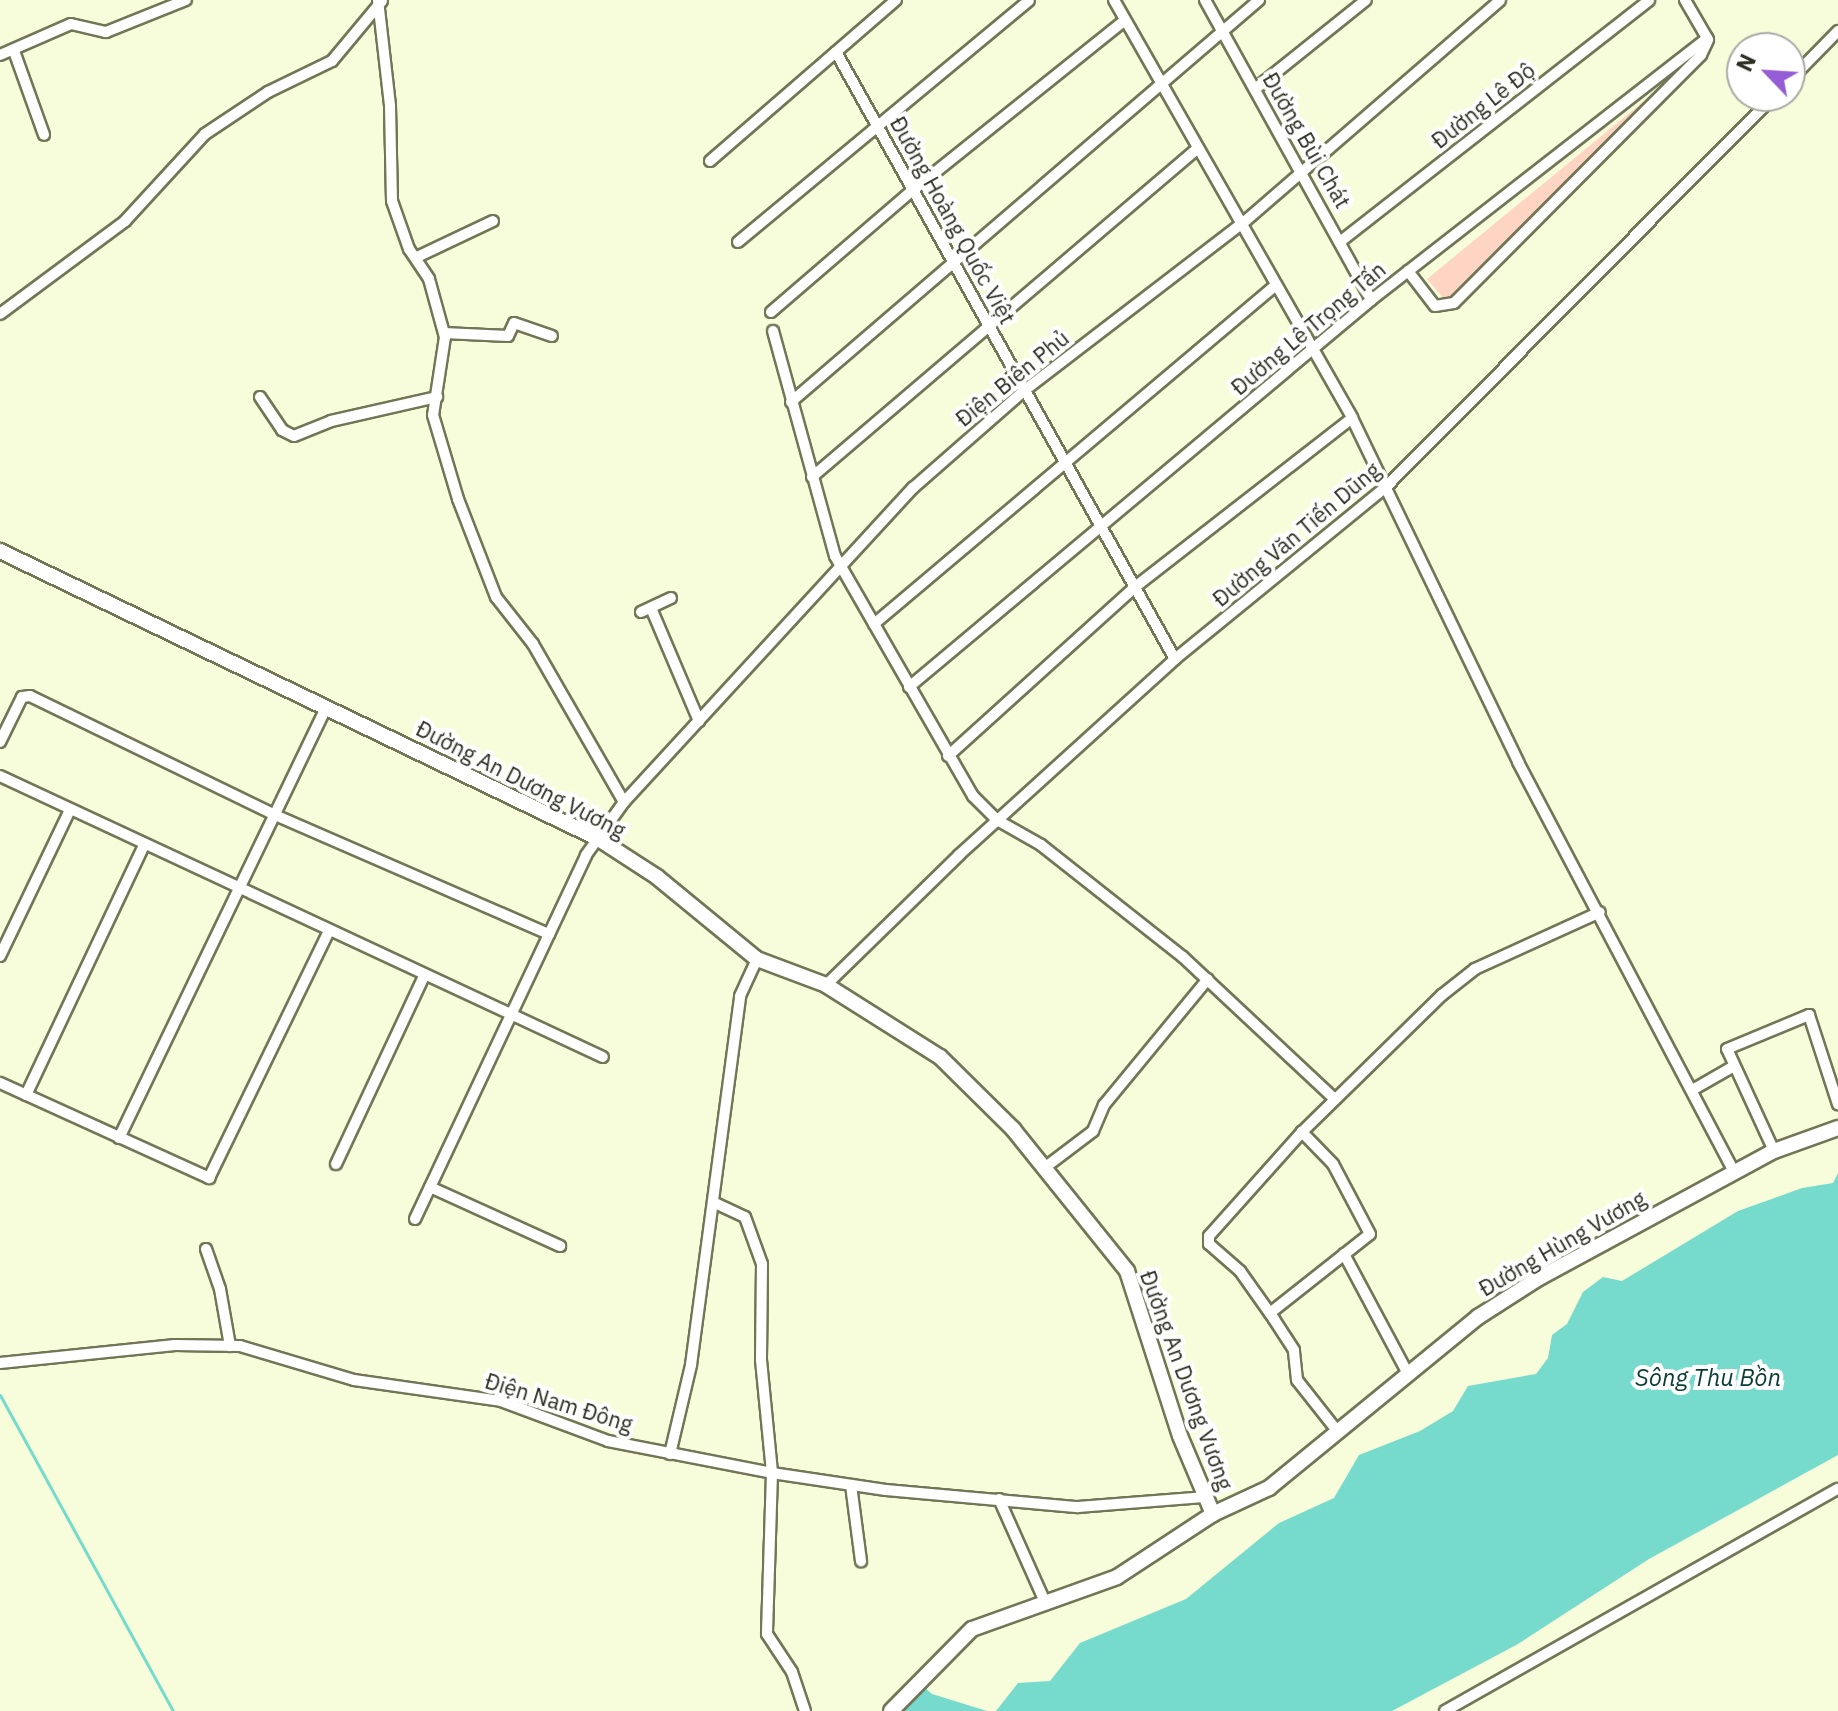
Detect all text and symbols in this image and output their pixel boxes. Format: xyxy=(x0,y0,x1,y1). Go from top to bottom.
north arrow xyxy=(1726,32,1806,112)
text: N xyxy=(1729,49,1762,76)
street label: Đường Lê Độ xyxy=(1426,56,1540,154)
street label: Đường Bùi Chát xyxy=(1258,68,1356,212)
street label: Đường Hoàng Quốc Việt xyxy=(885,112,1021,328)
street label: Đường Lê Trọng Tấn xyxy=(1225,256,1391,400)
street label: Điện Biên Phủ xyxy=(950,324,1074,432)
street label: Đường Văn Tiến Dũng xyxy=(1207,456,1385,612)
street label: Đường An Dương Vương xyxy=(412,715,630,843)
street label: Đường Hùng Vương xyxy=(1474,1185,1650,1301)
street label: Đường An Dương Vương xyxy=(1135,1267,1239,1493)
water label: Sông Thu Bồn xyxy=(1635,1364,1781,1392)
street label: Điện Nam Đông xyxy=(482,1367,636,1437)

